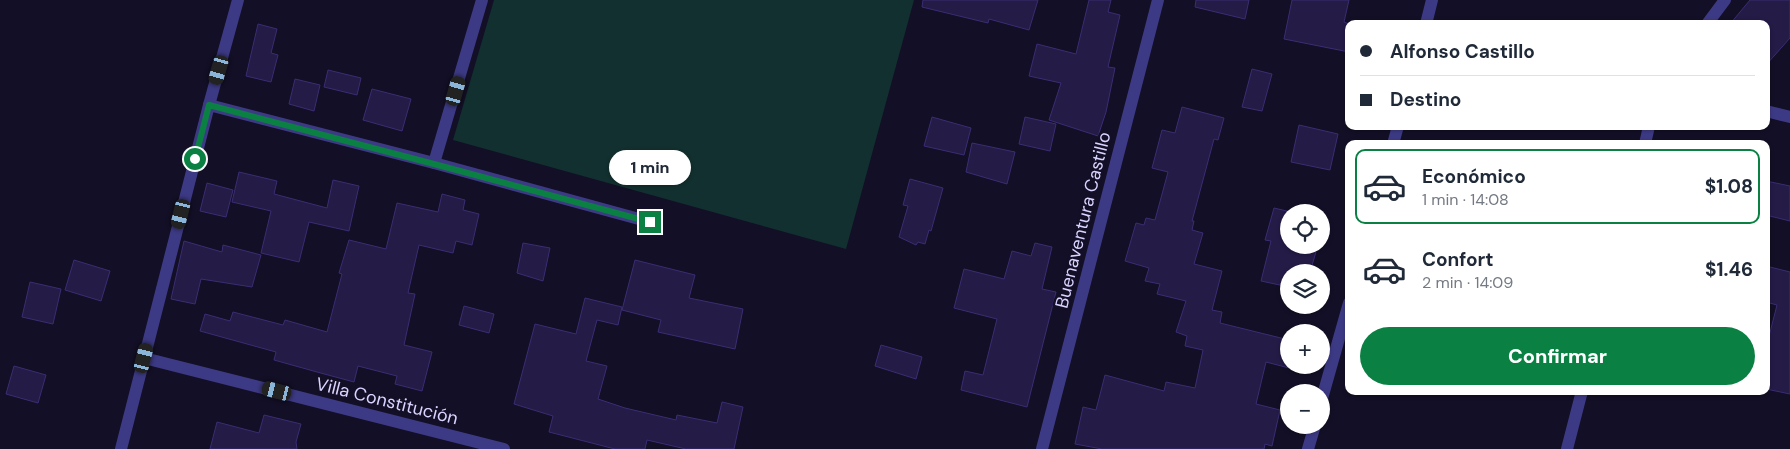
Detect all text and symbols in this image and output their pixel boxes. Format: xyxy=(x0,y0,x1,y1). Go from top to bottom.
text: Alfonso Castillo xyxy=(1390,39,1535,64)
car xyxy=(207,54,230,86)
car xyxy=(444,75,467,107)
text: Destino xyxy=(1390,87,1461,112)
street label: Buenaventura Castillo xyxy=(1049,129,1117,311)
route start xyxy=(184,148,206,170)
callout: 1 min xyxy=(609,150,691,184)
text: 1 min xyxy=(630,157,670,178)
icon: car xyxy=(1362,164,1407,209)
text: Económico xyxy=(1422,164,1526,189)
text: $1.08 xyxy=(1705,174,1753,199)
text: 1 min · 14:08 xyxy=(1422,189,1509,210)
car xyxy=(170,198,191,230)
map controls xyxy=(1280,204,1330,434)
button: locate xyxy=(1280,204,1330,254)
route end xyxy=(639,211,661,233)
icon: car xyxy=(1362,247,1407,292)
text: Confort xyxy=(1422,247,1494,272)
text: $1.46 xyxy=(1705,257,1753,282)
button: layers xyxy=(1280,264,1330,314)
text: 2 min · 14:09 xyxy=(1422,272,1513,293)
button: + xyxy=(1280,324,1330,374)
button: Confirmar xyxy=(1360,327,1755,385)
car xyxy=(133,342,154,374)
street label: Villa Constitución xyxy=(313,372,461,430)
car xyxy=(260,380,293,402)
button: − xyxy=(1280,384,1330,434)

